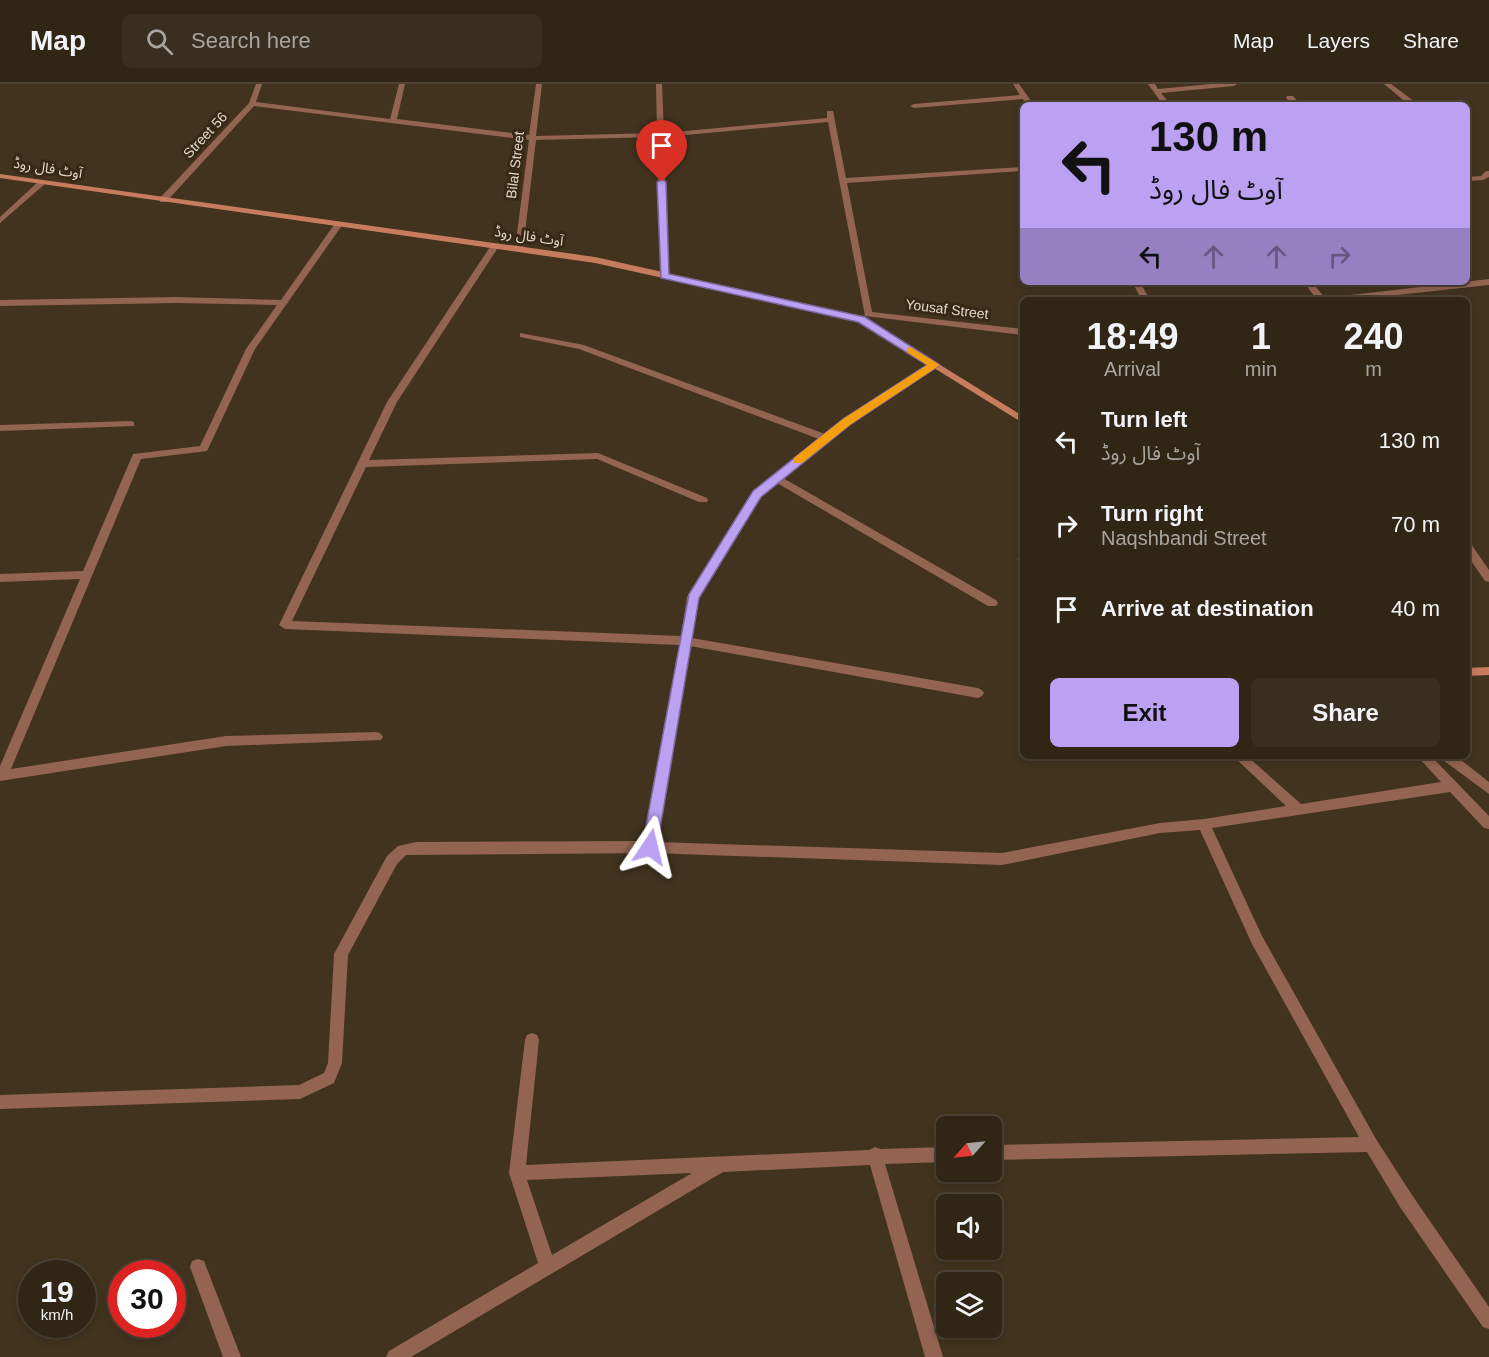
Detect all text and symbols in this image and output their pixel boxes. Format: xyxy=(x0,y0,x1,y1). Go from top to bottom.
search box xyxy=(122,14,542,68)
text: Map xyxy=(30,25,86,56)
icon: search xyxy=(143,25,176,58)
text: Search here xyxy=(191,28,311,53)
text: Map xyxy=(1233,29,1274,52)
text: Layers xyxy=(1307,29,1370,52)
text: Share xyxy=(1403,29,1459,52)
street label: Street 56 xyxy=(180,109,230,161)
text: 130 m xyxy=(1149,113,1268,160)
pin xyxy=(636,120,687,182)
icon: left xyxy=(1050,126,1128,204)
icon: arrive xyxy=(645,129,678,162)
street label: Bilal Street xyxy=(503,130,527,200)
street label: آوٹ فال روڈ xyxy=(12,155,84,182)
text: آوٹ فال روڈ xyxy=(1149,175,1283,205)
street label: آوٹ فال روڈ xyxy=(493,223,565,250)
icon: left xyxy=(1134,240,1167,273)
icon: ahead xyxy=(1197,240,1230,273)
icon: ahead xyxy=(1260,240,1293,273)
icon: right xyxy=(1323,240,1356,273)
street label: Yousaf Street xyxy=(905,296,990,322)
text: 18:49 xyxy=(1086,316,1178,357)
text: 1 xyxy=(1251,316,1271,357)
text: 240 xyxy=(1343,316,1404,357)
text: Arrival xyxy=(1104,358,1161,380)
text: min xyxy=(1245,358,1277,380)
text: m xyxy=(1365,358,1382,380)
text: Turn left xyxy=(1101,407,1187,432)
icon: left xyxy=(1050,425,1083,458)
text: 130 m xyxy=(1379,428,1440,453)
text: آوٹ فال روڈ xyxy=(1101,442,1200,464)
text: Turn right xyxy=(1101,501,1203,526)
icon: right xyxy=(1050,509,1083,542)
text: 70 m xyxy=(1391,512,1440,537)
text: Naqshbandi Street xyxy=(1101,527,1267,549)
icon: arrive xyxy=(1050,593,1083,626)
text: Arrive at destination xyxy=(1101,596,1314,621)
text: 40 m xyxy=(1391,596,1440,621)
button: Exit xyxy=(1050,678,1239,747)
button: Share xyxy=(1251,678,1440,747)
position arrow xyxy=(618,815,682,879)
north arrow xyxy=(936,1116,1002,1182)
map controls xyxy=(936,1116,1002,1338)
button: sound xyxy=(936,1194,1002,1260)
speed limit sign: 30 xyxy=(108,1260,186,1338)
button: layers xyxy=(936,1272,1002,1338)
text: 19 xyxy=(40,1275,74,1308)
text: km/h xyxy=(41,1306,73,1323)

